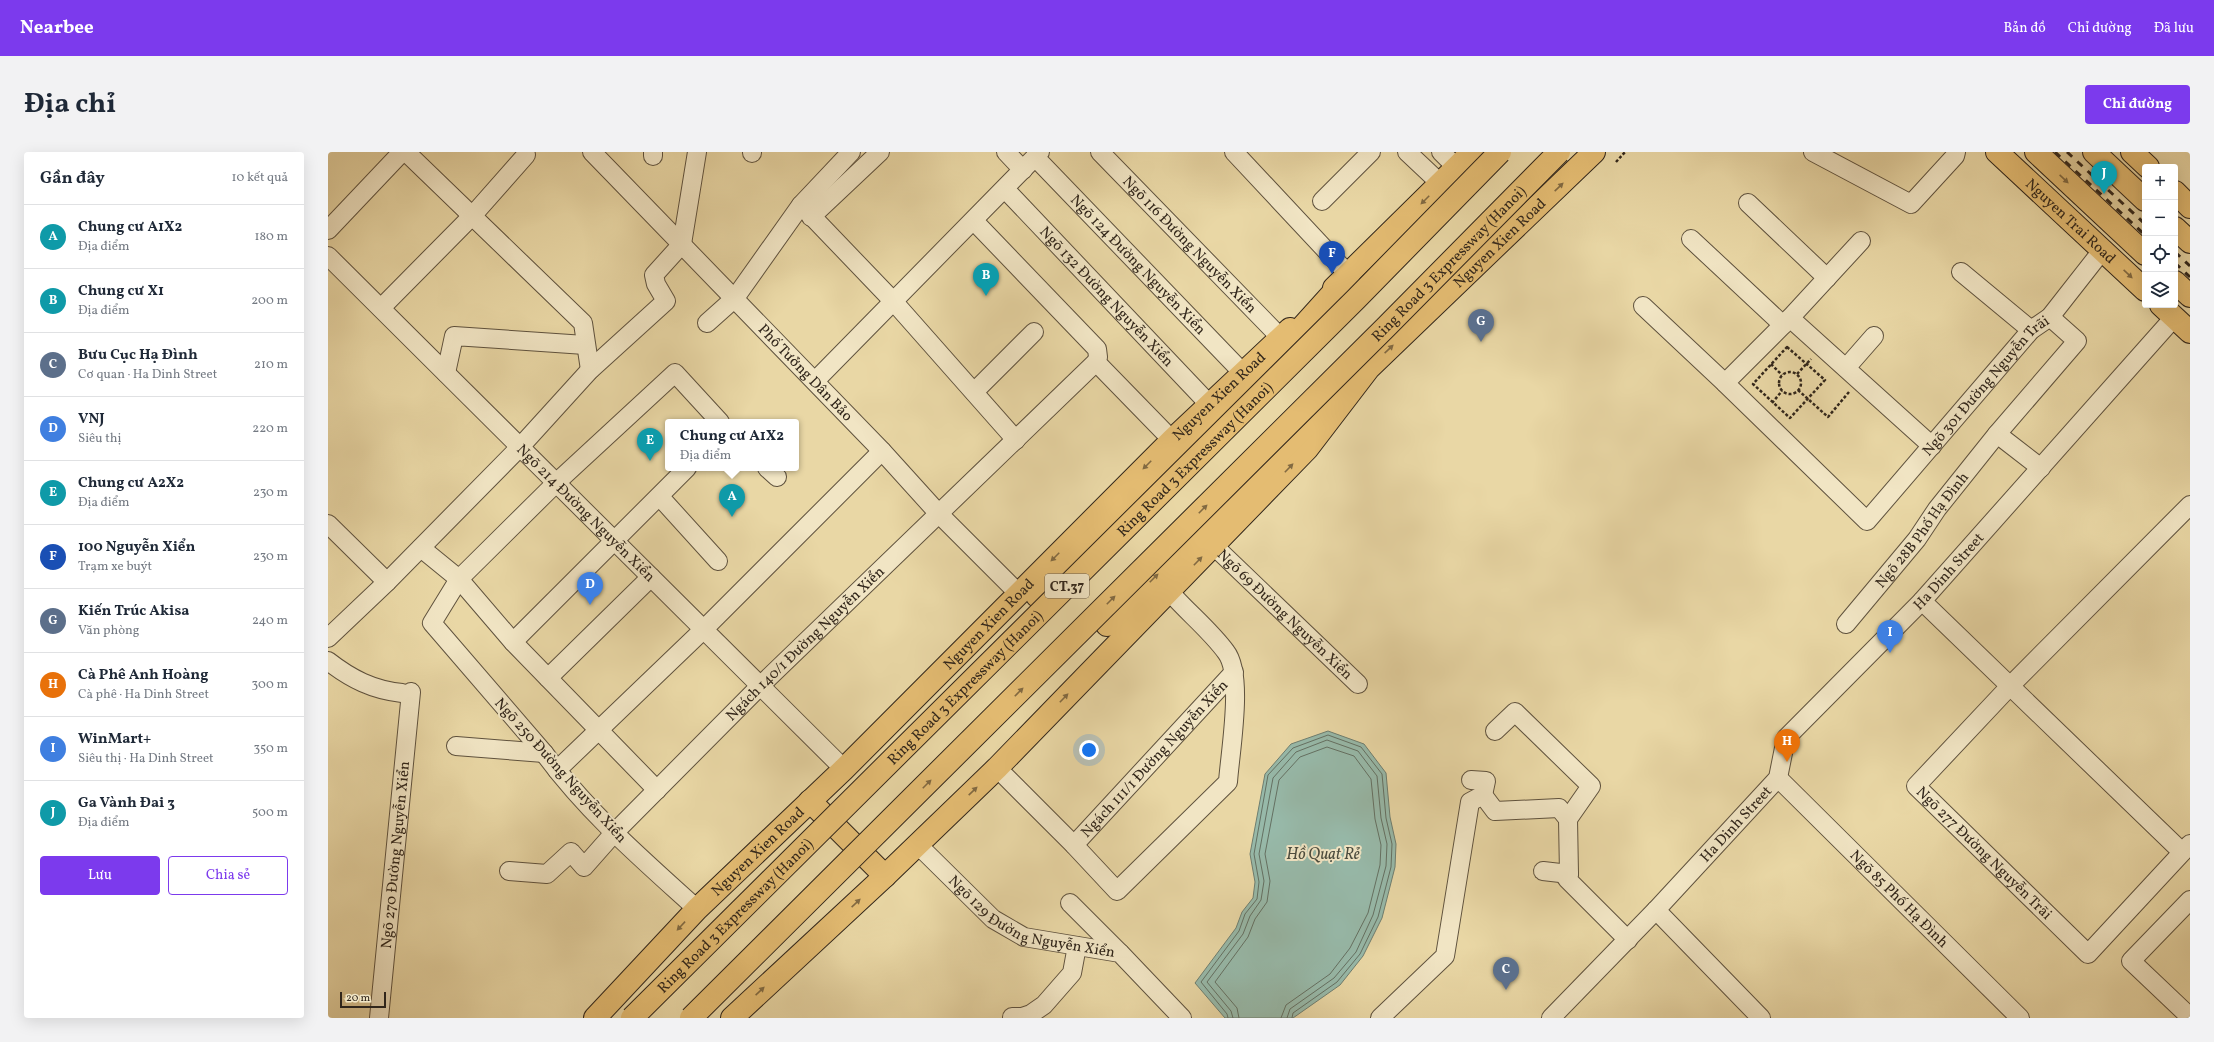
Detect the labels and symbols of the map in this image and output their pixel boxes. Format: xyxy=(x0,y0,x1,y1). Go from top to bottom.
pin: J xyxy=(2091,161,2117,194)
street label: Ngõ 116 Đường Nguyễn Xiển xyxy=(1117,172,1261,319)
street label: Nguyen Trai Road xyxy=(2020,174,2120,270)
one-way arrow xyxy=(2059,174,2069,183)
street label: Ring Road 3 Expressway (Hanoi) xyxy=(1368,182,1532,347)
one-way arrow xyxy=(1554,182,1564,191)
street label: Ngõ 124 Đường Nguyễn Xiển xyxy=(1065,191,1210,340)
street label: Nguyen Xien Road xyxy=(1449,194,1552,293)
one-way arrow xyxy=(1420,195,1430,204)
street label: Ngõ 132 Đường Nguyễn Xiển xyxy=(1034,222,1178,372)
pin: F xyxy=(1319,241,1345,274)
pin: B xyxy=(973,263,999,296)
one-way arrow xyxy=(2123,269,2133,279)
pin: G xyxy=(1468,309,1494,342)
street label: Ngõ 301 Đường Nguyễn Trãi xyxy=(1918,311,2054,461)
street label: Phố Tưởng Dân Bảo xyxy=(752,320,857,427)
one-way arrow xyxy=(1384,344,1394,354)
street label: Nguyen Xien Road xyxy=(1168,348,1271,446)
street label: Ring Road 3 Expressway (Hanoi) xyxy=(1113,378,1278,542)
pin: E xyxy=(637,428,663,461)
street label: Ngõ 214 Đường Nguyễn Xiển xyxy=(511,440,659,587)
one-way arrow xyxy=(1142,460,1152,470)
one-way arrow xyxy=(1284,463,1293,473)
street label: Ngõ 28B Phố Hạ Đình xyxy=(1871,468,1975,593)
pin: A xyxy=(719,484,745,517)
one-way arrow xyxy=(1199,504,1208,513)
street label: Ha Dinh Street xyxy=(1909,529,1990,616)
street label: Ngõ 69 Đường Nguyễn Xiển xyxy=(1212,545,1357,685)
one-way arrow xyxy=(1050,552,1060,562)
one-way arrow xyxy=(1193,556,1203,566)
street label: Ngách 140/1 Đường Nguyễn Xiển xyxy=(722,562,890,727)
pin: D xyxy=(577,572,603,605)
one-way arrow xyxy=(1149,573,1159,583)
road number: CT.37 xyxy=(1045,574,1089,598)
street label: Nguyen Xien Road xyxy=(939,575,1040,675)
one-way arrow xyxy=(1106,595,1116,605)
street label: Ring Road 3 Expressway (Hanoi) xyxy=(883,606,1048,771)
pin: I xyxy=(1877,620,1903,653)
street label: Ngách 111/1 Đường Nguyễn Xiển xyxy=(1077,676,1234,843)
one-way arrow xyxy=(1014,687,1024,697)
one-way arrow xyxy=(1059,693,1069,703)
street label: Ngõ 250 Đường Nguyễn Xiển xyxy=(489,694,631,848)
pin: H xyxy=(1774,729,1800,762)
your location xyxy=(1079,740,1099,760)
street label: Ngõ 270 Đường Nguyễn Xiển xyxy=(377,760,416,950)
one-way arrow xyxy=(922,779,932,788)
street label: Ha Dinh Street xyxy=(1696,782,1778,868)
street label: Ngõ 277 Đường Nguyễn Trãi xyxy=(1911,782,2056,925)
one-way arrow xyxy=(968,786,978,796)
street label: Nguyen Xien Road xyxy=(707,803,810,902)
street label: Ring Road 3 Expressway (Hanoi) xyxy=(653,835,818,999)
water label: Hồ Quạt Rẻ xyxy=(1286,844,1361,866)
street label: Ngõ 85 Phố Hạ Đình xyxy=(1844,846,1952,953)
street label: Ngõ 129 Đường Nguyễn Xiển xyxy=(943,871,1116,964)
one-way arrow xyxy=(851,898,861,908)
one-way arrow xyxy=(677,921,686,931)
pin: C xyxy=(1493,957,1519,990)
one-way arrow xyxy=(755,986,765,996)
scale bar xyxy=(340,990,386,1009)

